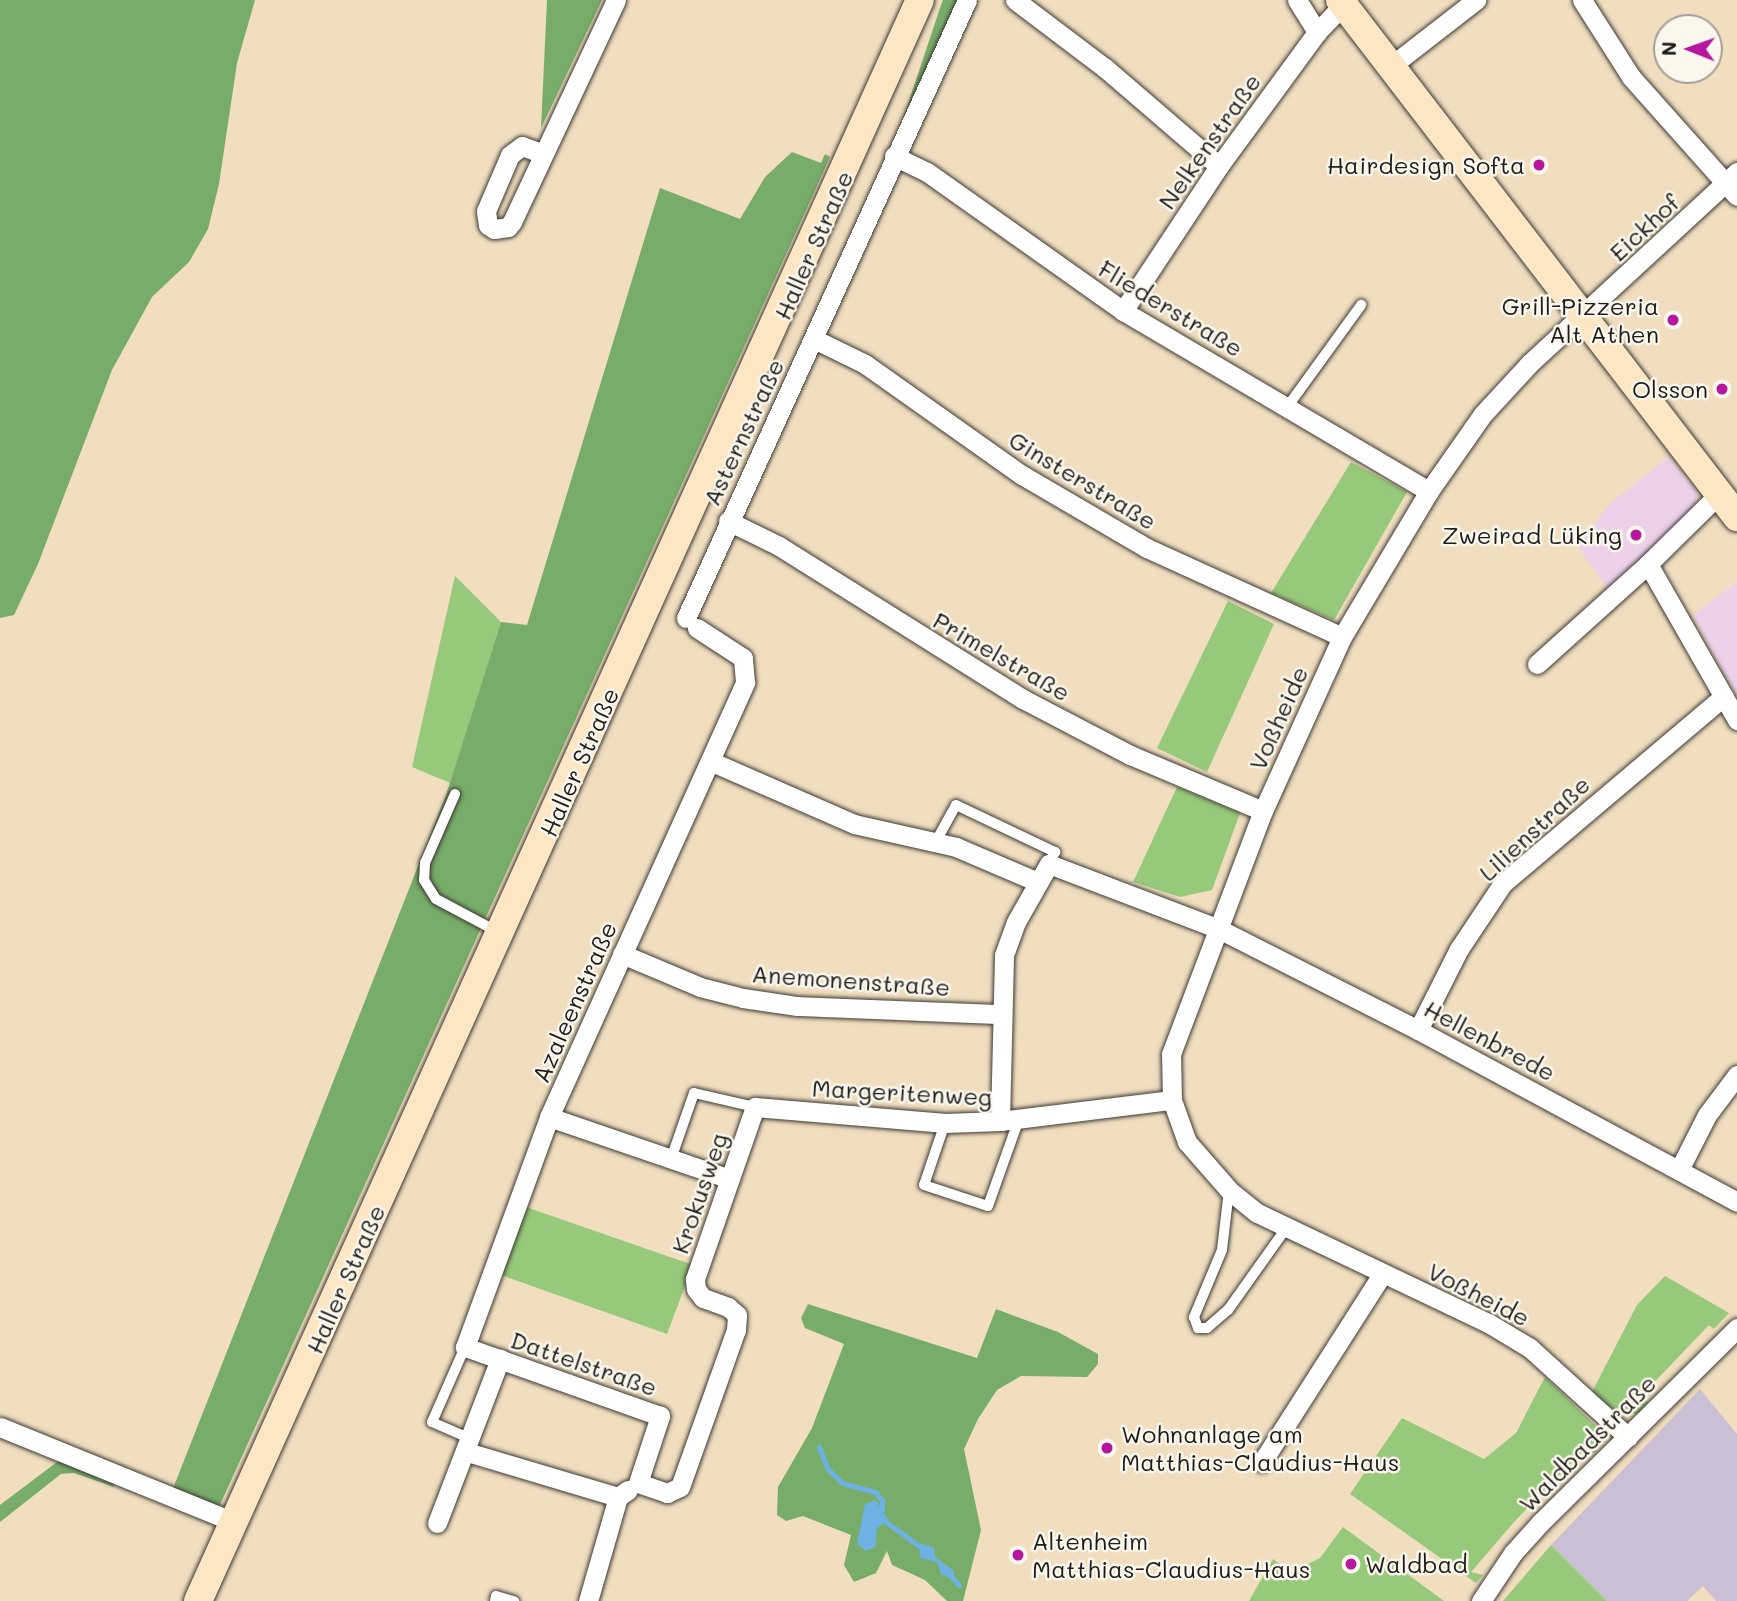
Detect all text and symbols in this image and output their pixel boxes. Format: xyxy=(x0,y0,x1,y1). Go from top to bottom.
north arrow xyxy=(1653,14,1723,84)
text: N xyxy=(1656,41,1681,56)
street label: Nelkenstraße xyxy=(1152,68,1266,214)
place label: Hairdesign Softa xyxy=(1327,151,1525,179)
marker: Hairdesign Softa xyxy=(1531,157,1547,173)
street label: Haller Straße xyxy=(767,166,859,324)
street label: Eickhof xyxy=(1603,187,1685,267)
street label: Fliederstraße xyxy=(1094,254,1248,362)
place label: Grill-Pizzeria Alt Athen xyxy=(1502,292,1659,348)
marker: Grill-Pizzeria Alt Athen xyxy=(1665,312,1681,328)
street label: Asternstraße xyxy=(696,354,790,510)
place label: Olsson xyxy=(1632,375,1708,403)
marker: Olsson xyxy=(1714,381,1730,397)
street label: Ginsterstraße xyxy=(1004,425,1162,535)
place label: Zweirad Lüking xyxy=(1442,521,1622,549)
marker: Zweirad Lüking xyxy=(1628,527,1644,543)
street label: Primelstraße xyxy=(928,605,1076,707)
street label: Voßheide xyxy=(1242,662,1314,774)
street label: Haller Straße xyxy=(533,683,625,841)
street label: Lilienstraße xyxy=(1473,769,1595,887)
street label: Azaleenstraße xyxy=(526,917,622,1087)
street label: Anemonenstraße xyxy=(751,959,951,1001)
street label: Hellenbrede xyxy=(1419,993,1561,1087)
street label: Margeritenweg xyxy=(811,1073,993,1111)
street label: Krokusweg xyxy=(665,1129,733,1257)
street label: Haller Straße xyxy=(299,1200,391,1358)
street label: Voßheide xyxy=(1423,1256,1535,1332)
street label: Dattelstraße xyxy=(507,1325,661,1401)
street label: Waldbadstraße xyxy=(1512,1368,1662,1518)
place label: Wohnanlage am Matthias-Claudius-Haus xyxy=(1121,1420,1399,1476)
marker: Wohnanlage am Matthias-Claudius-Haus xyxy=(1099,1440,1115,1456)
place label: Altenheim Matthias-Claudius-Haus xyxy=(1032,1527,1310,1583)
marker: Altenheim Matthias-Claudius-Haus xyxy=(1010,1547,1026,1563)
place label: Waldbad xyxy=(1365,1550,1468,1578)
marker: Waldbad xyxy=(1343,1556,1359,1572)

